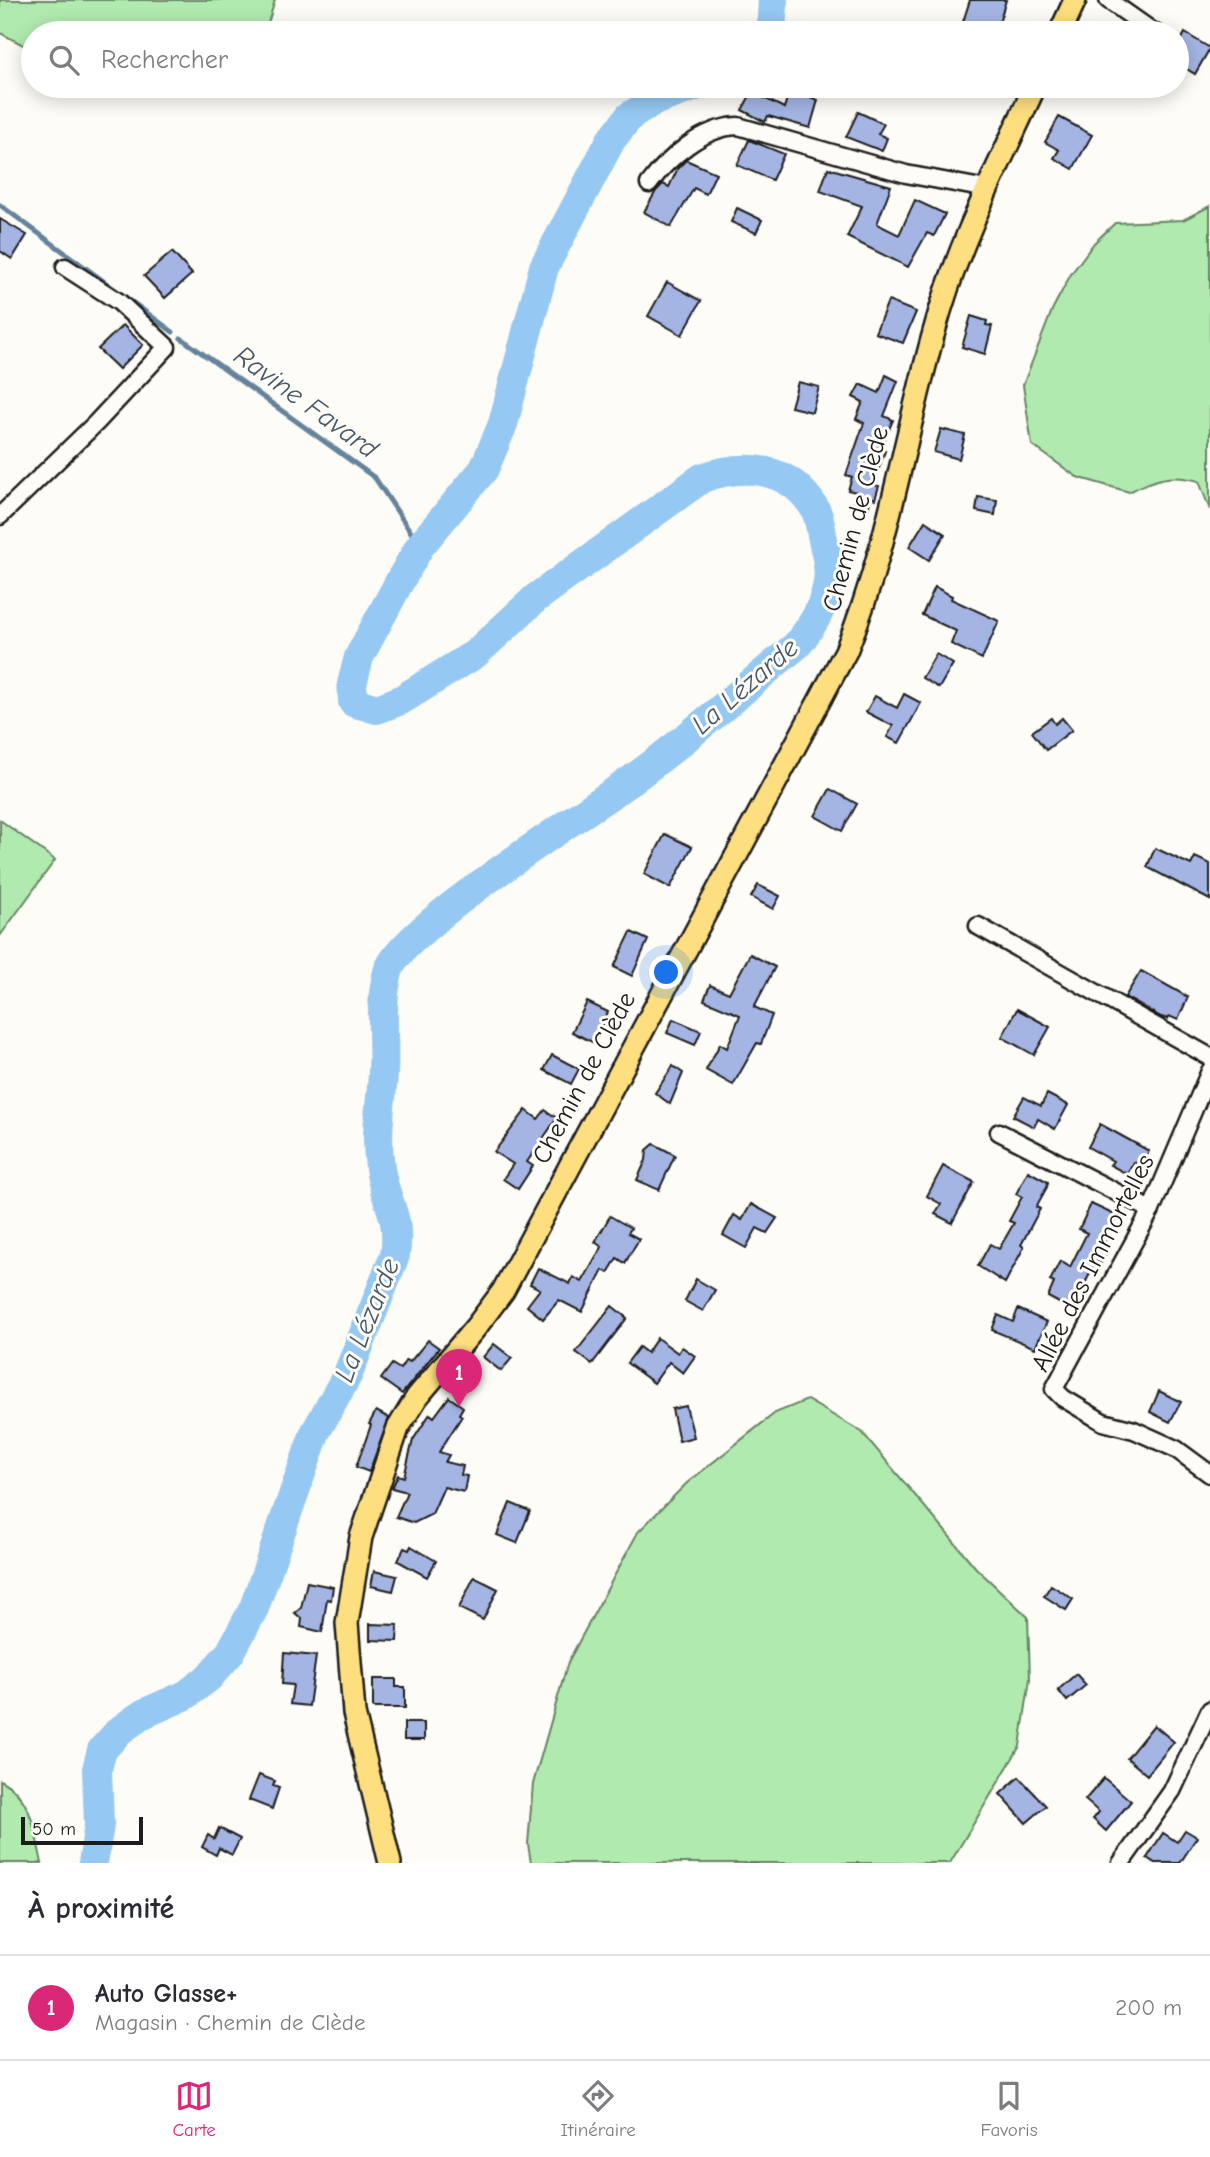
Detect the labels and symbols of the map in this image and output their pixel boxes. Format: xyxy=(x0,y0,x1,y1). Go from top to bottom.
water label: Ravine Favard xyxy=(228,339,385,465)
street label: Chemin de Clède xyxy=(817,423,895,615)
water label: La Lézarde xyxy=(685,631,805,741)
your location xyxy=(649,955,683,989)
street label: Chemin de Clède xyxy=(526,987,642,1169)
street label: Allée des Immortelles xyxy=(1025,1149,1161,1377)
water label: La Lézarde xyxy=(328,1253,406,1387)
pin: 1 xyxy=(436,1349,482,1407)
scale bar xyxy=(21,1814,144,1846)

